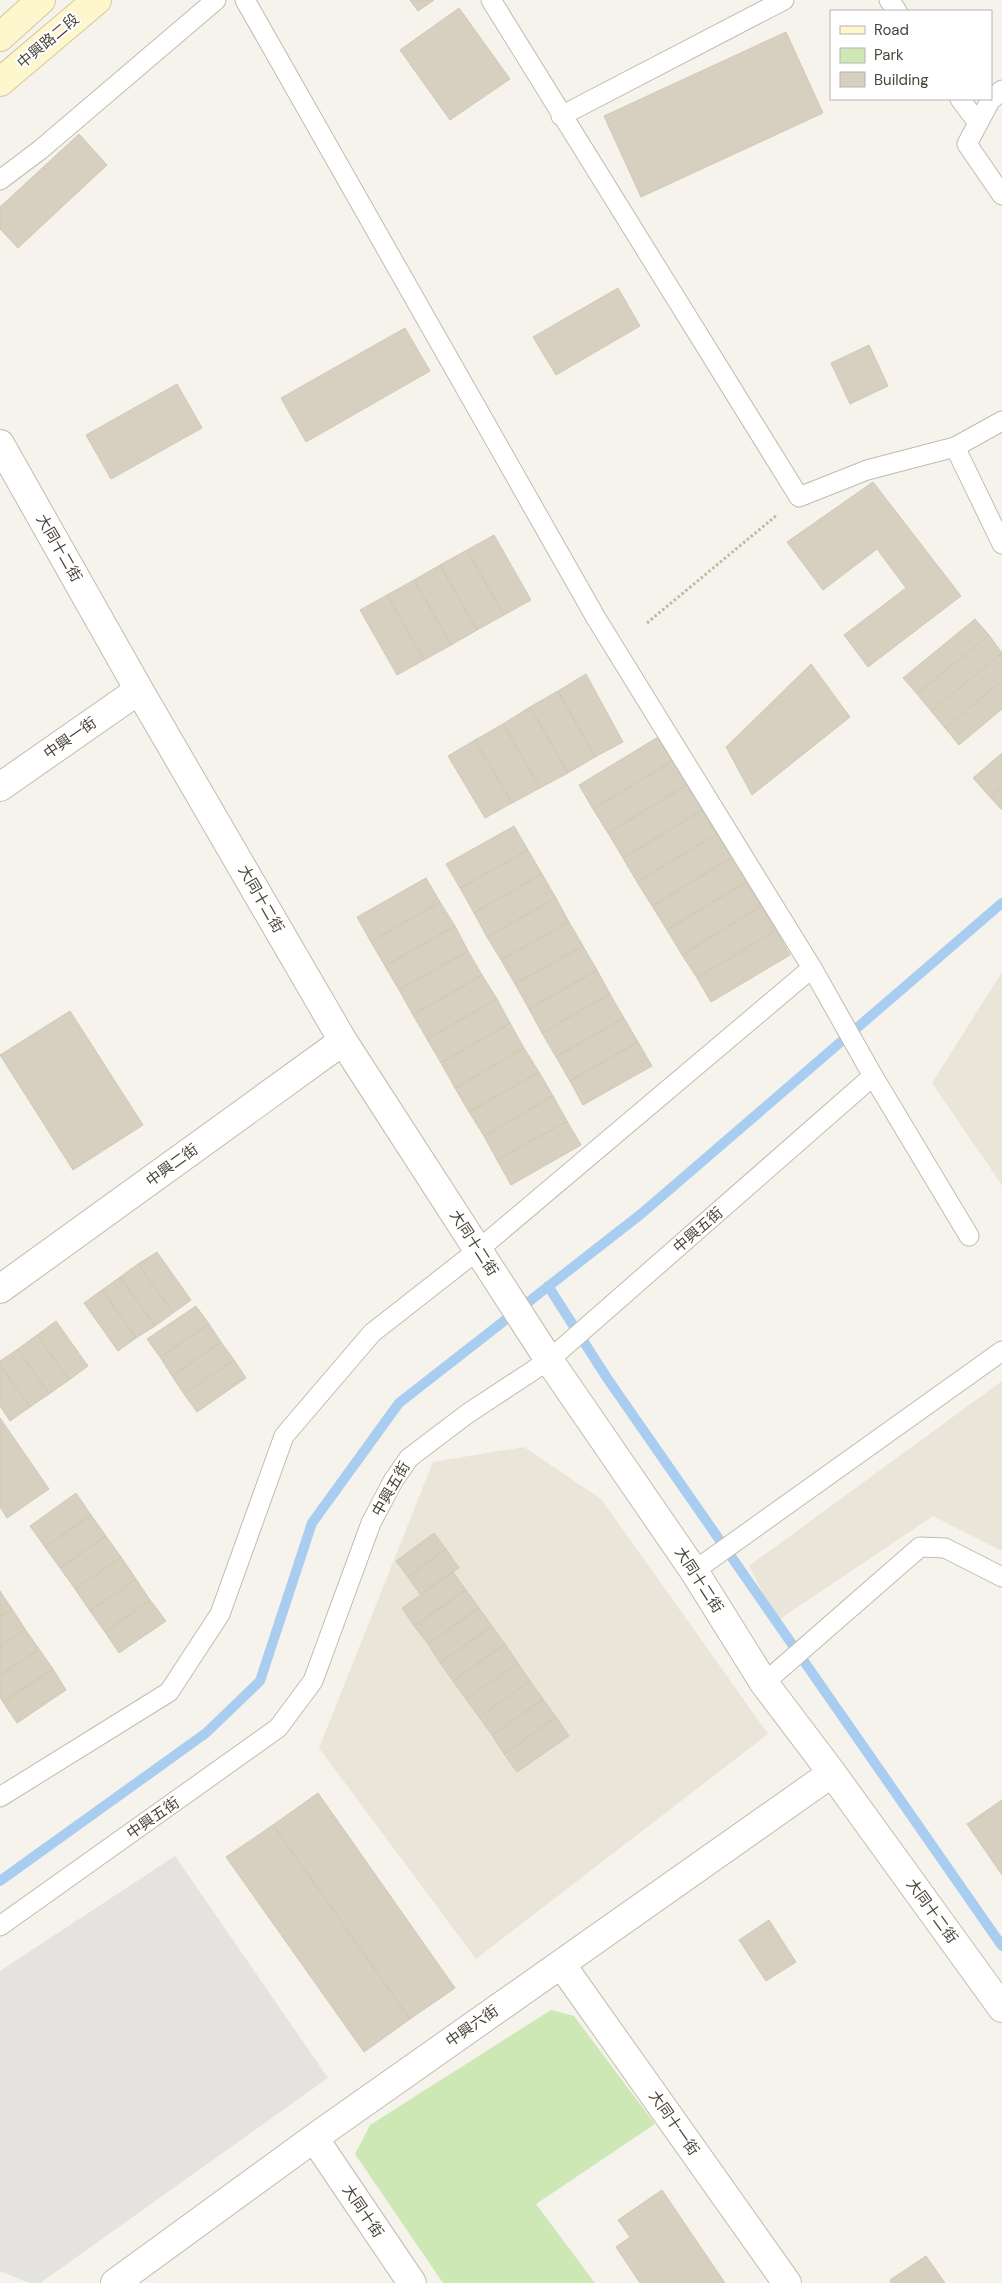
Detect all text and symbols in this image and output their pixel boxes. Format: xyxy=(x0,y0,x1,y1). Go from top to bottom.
street label: 中興路二段 xyxy=(13,9,83,73)
legend xyxy=(830,10,992,100)
text: Road xyxy=(874,20,909,40)
text: Park xyxy=(874,45,904,65)
text: Building xyxy=(874,70,929,90)
street label: 大同十二街 xyxy=(32,511,86,585)
street label: 中興一街 xyxy=(40,713,100,763)
street label: 大同十二街 xyxy=(234,862,288,936)
street label: 中興二街 xyxy=(142,1139,202,1191)
street label: 中興五街 xyxy=(669,1203,727,1257)
street label: 大同十二街 xyxy=(445,1206,503,1280)
street label: 中興五街 xyxy=(367,1458,415,1520)
street label: 大同十二街 xyxy=(670,1543,728,1617)
street label: 中興五街 xyxy=(123,1793,183,1843)
street label: 大同十二街 xyxy=(902,1875,962,1947)
street label: 中興六街 xyxy=(442,2001,502,2051)
street label: 大同十一街 xyxy=(644,2087,704,2159)
street label: 大同十街 xyxy=(338,2181,388,2241)

